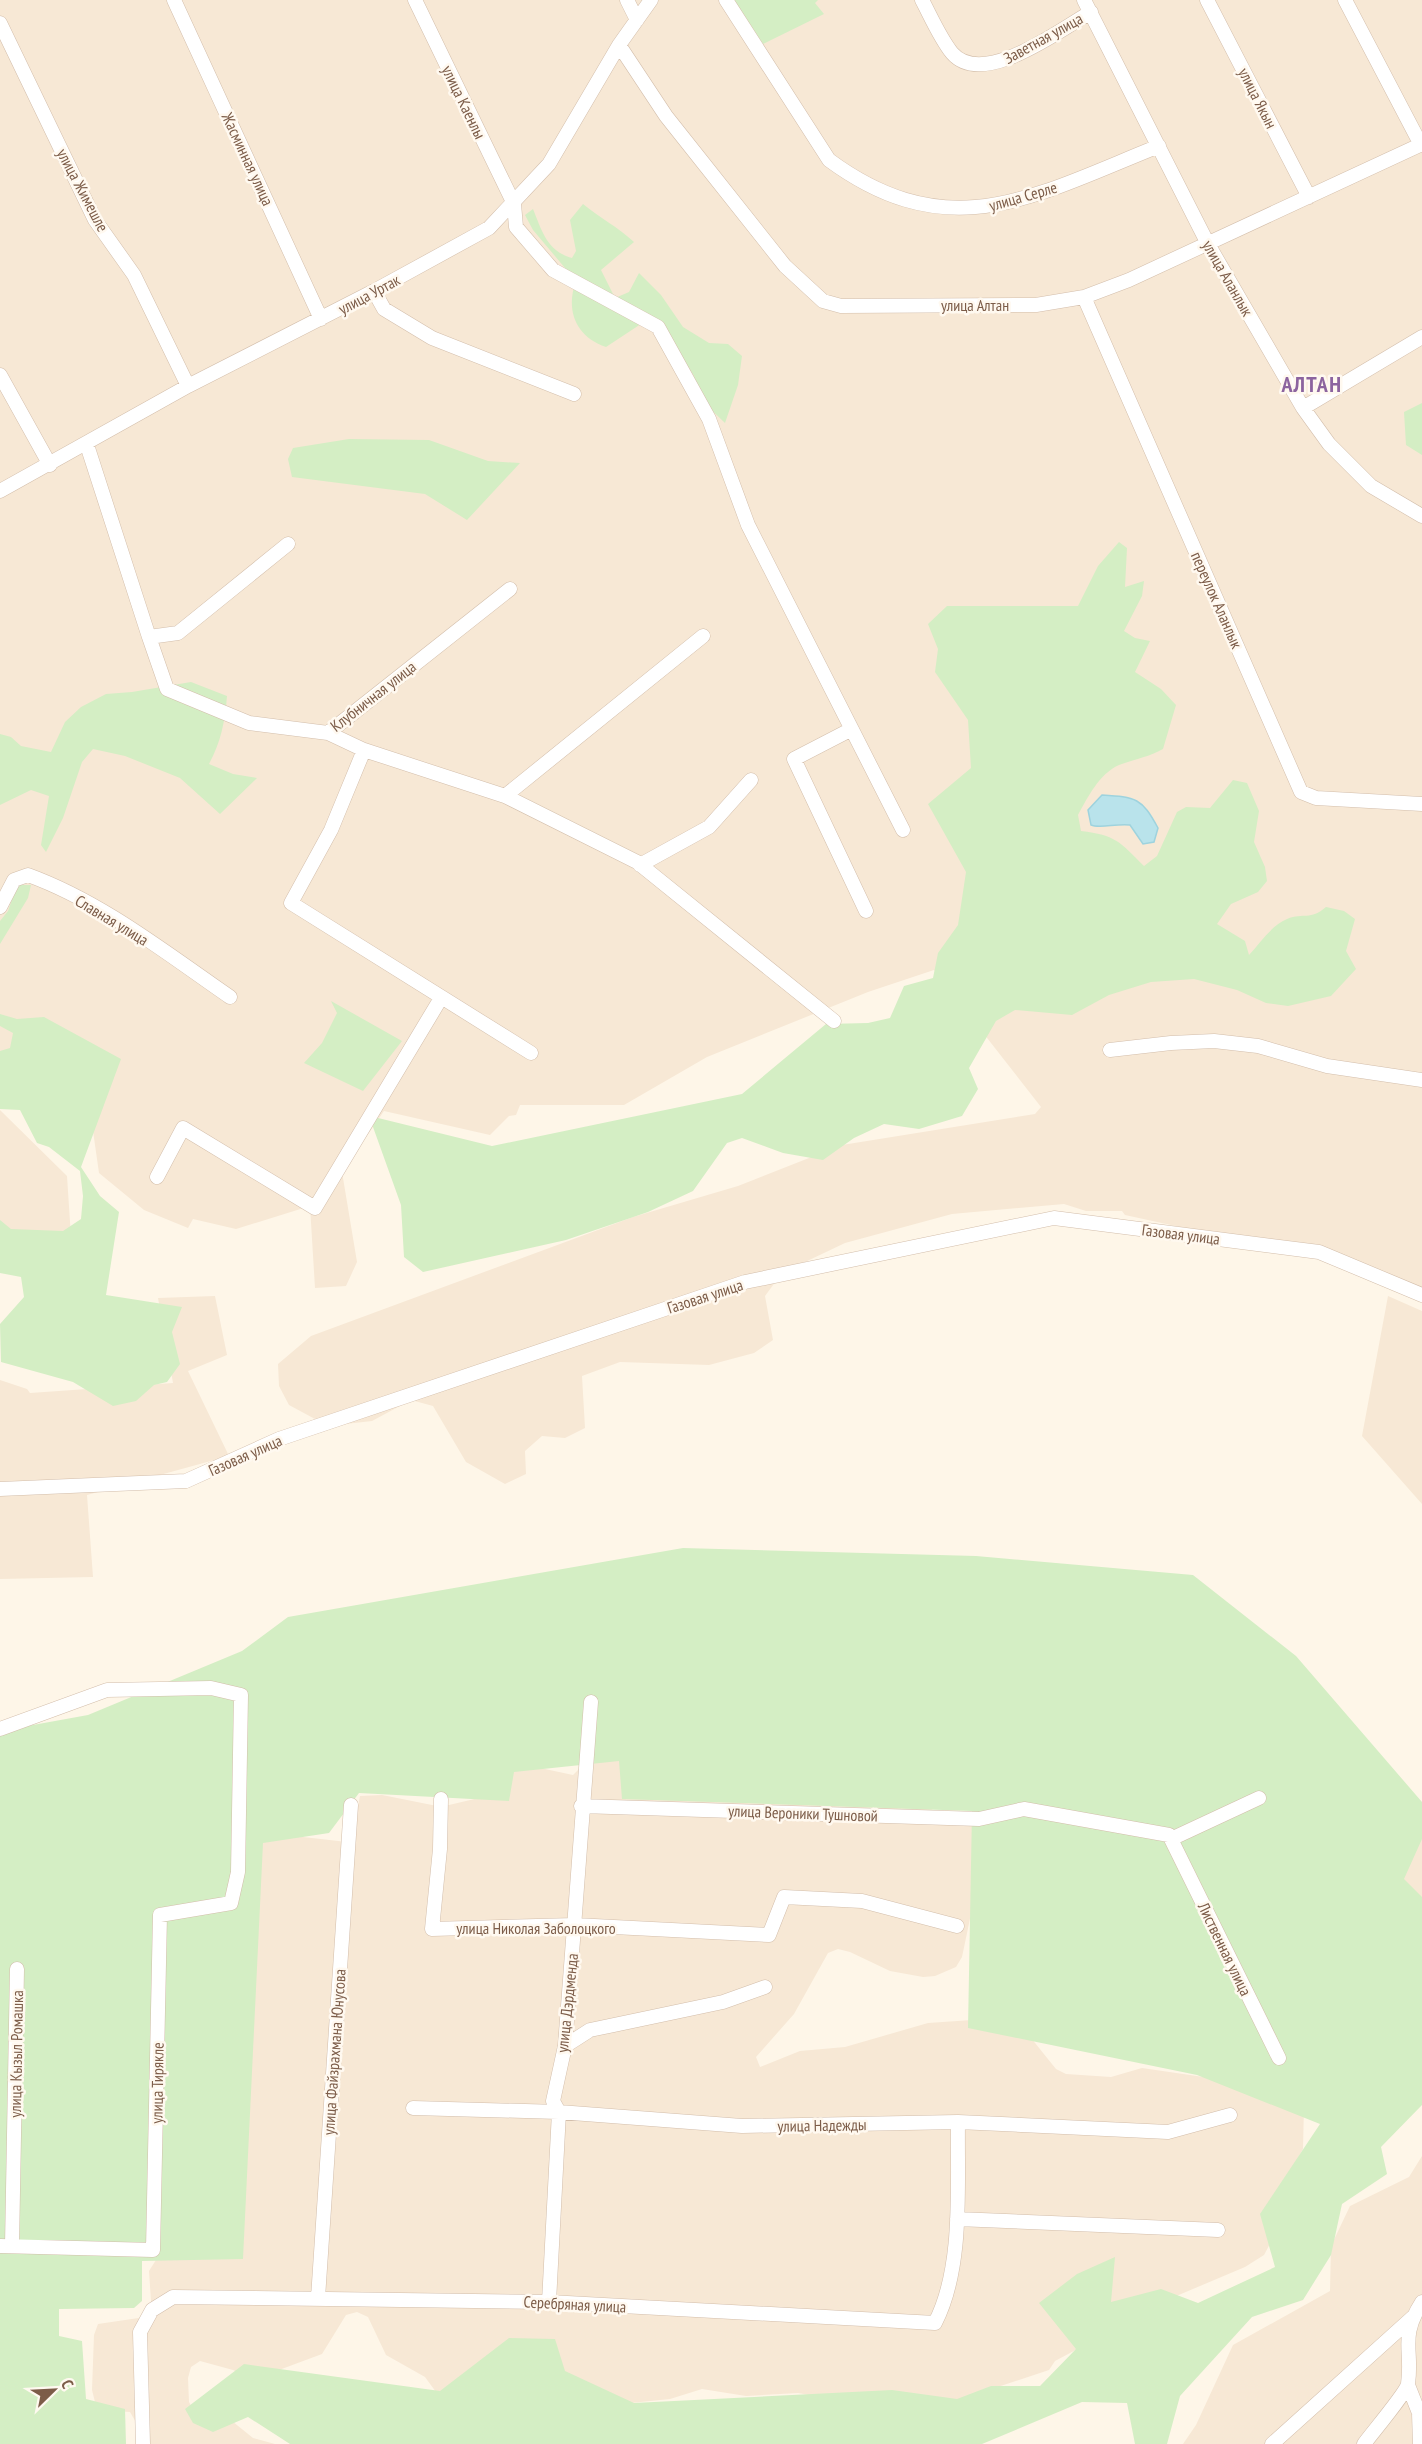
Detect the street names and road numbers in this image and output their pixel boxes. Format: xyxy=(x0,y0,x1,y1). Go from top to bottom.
street label: Заветная улица xyxy=(1000,8,1086,68)
street label: улица Каенлы xyxy=(438,62,490,142)
street label: улица Якын xyxy=(1234,64,1282,132)
street label: Жасминная улица xyxy=(217,108,278,209)
street label: улица Жимешле xyxy=(53,145,113,235)
street label: улица Серле xyxy=(987,177,1059,215)
street label: улица Аланлык xyxy=(1198,236,1258,320)
street label: улица Уртак xyxy=(335,269,404,319)
street label: улица Алтан xyxy=(941,295,1009,315)
street label: переулок Аланлык xyxy=(1187,549,1248,652)
street label: Клубничная улица xyxy=(326,656,420,736)
street label: Славная улица xyxy=(72,890,152,950)
street label: Газовая улица xyxy=(1141,1219,1221,1249)
street label: Газовая улица xyxy=(665,1274,745,1318)
street label: Газовая улица xyxy=(205,1430,285,1480)
street label: улица Вероники Тушновой xyxy=(728,1800,878,1826)
street label: Лиственная улица xyxy=(1193,1898,1256,1999)
street label: улица Николая Заболоцкого xyxy=(456,1918,616,1938)
street label: улица Дэрдменда xyxy=(552,1952,582,2054)
street label: улица Файзрахмана Юнусова xyxy=(318,1968,350,2136)
street label: улица Кызыл Ромашка xyxy=(5,1990,27,2118)
street label: улица Тирякле xyxy=(146,2042,168,2124)
street label: улица Надежды xyxy=(777,2114,867,2136)
street label: Серебряная улица xyxy=(523,2291,627,2317)

